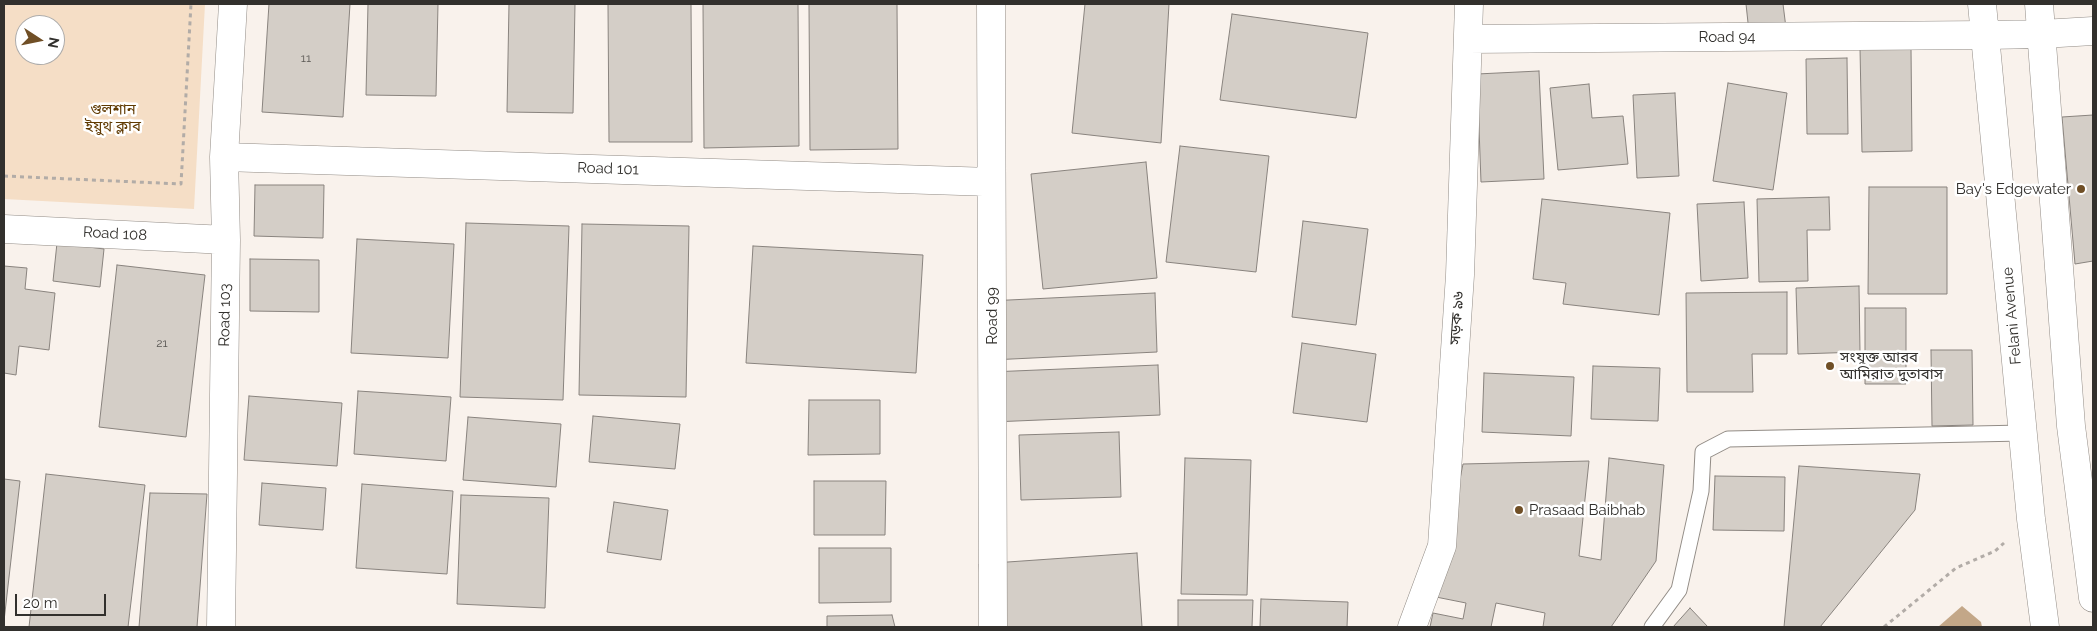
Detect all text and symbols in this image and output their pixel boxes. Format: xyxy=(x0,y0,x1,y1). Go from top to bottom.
north arrow xyxy=(15,15,65,65)
street label: Road 94 xyxy=(1699,28,1755,46)
text: N xyxy=(45,36,63,49)
house number: 11 xyxy=(301,51,311,65)
park label: গুলশান ইয়ুথ ক্লাব xyxy=(85,100,141,135)
street label: Road 101 xyxy=(577,159,639,179)
place label: Bay's Edgewater xyxy=(1956,180,2071,198)
marker: Bay's Edgewater xyxy=(2075,183,2087,195)
street label: Road 108 xyxy=(82,223,148,245)
street label: Felani Avenue xyxy=(1999,266,2025,366)
street label: Road 103 xyxy=(215,283,235,347)
street label: Road 99 xyxy=(983,287,1001,345)
street label: সড়ক ৯৬ xyxy=(1446,291,1468,345)
house number: 21 xyxy=(156,336,168,350)
place label: সংযুক্ত আরব আমিরাত দুতাবাস xyxy=(1840,348,1943,383)
marker: সংযুক্ত আরব আমিরাত দুতাবাস xyxy=(1824,360,1836,372)
place label: Prasaad Baibhab xyxy=(1529,501,1645,519)
marker: Prasaad Baibhab xyxy=(1513,504,1525,516)
scale bar xyxy=(18,584,109,616)
text: 20 m xyxy=(23,594,58,612)

